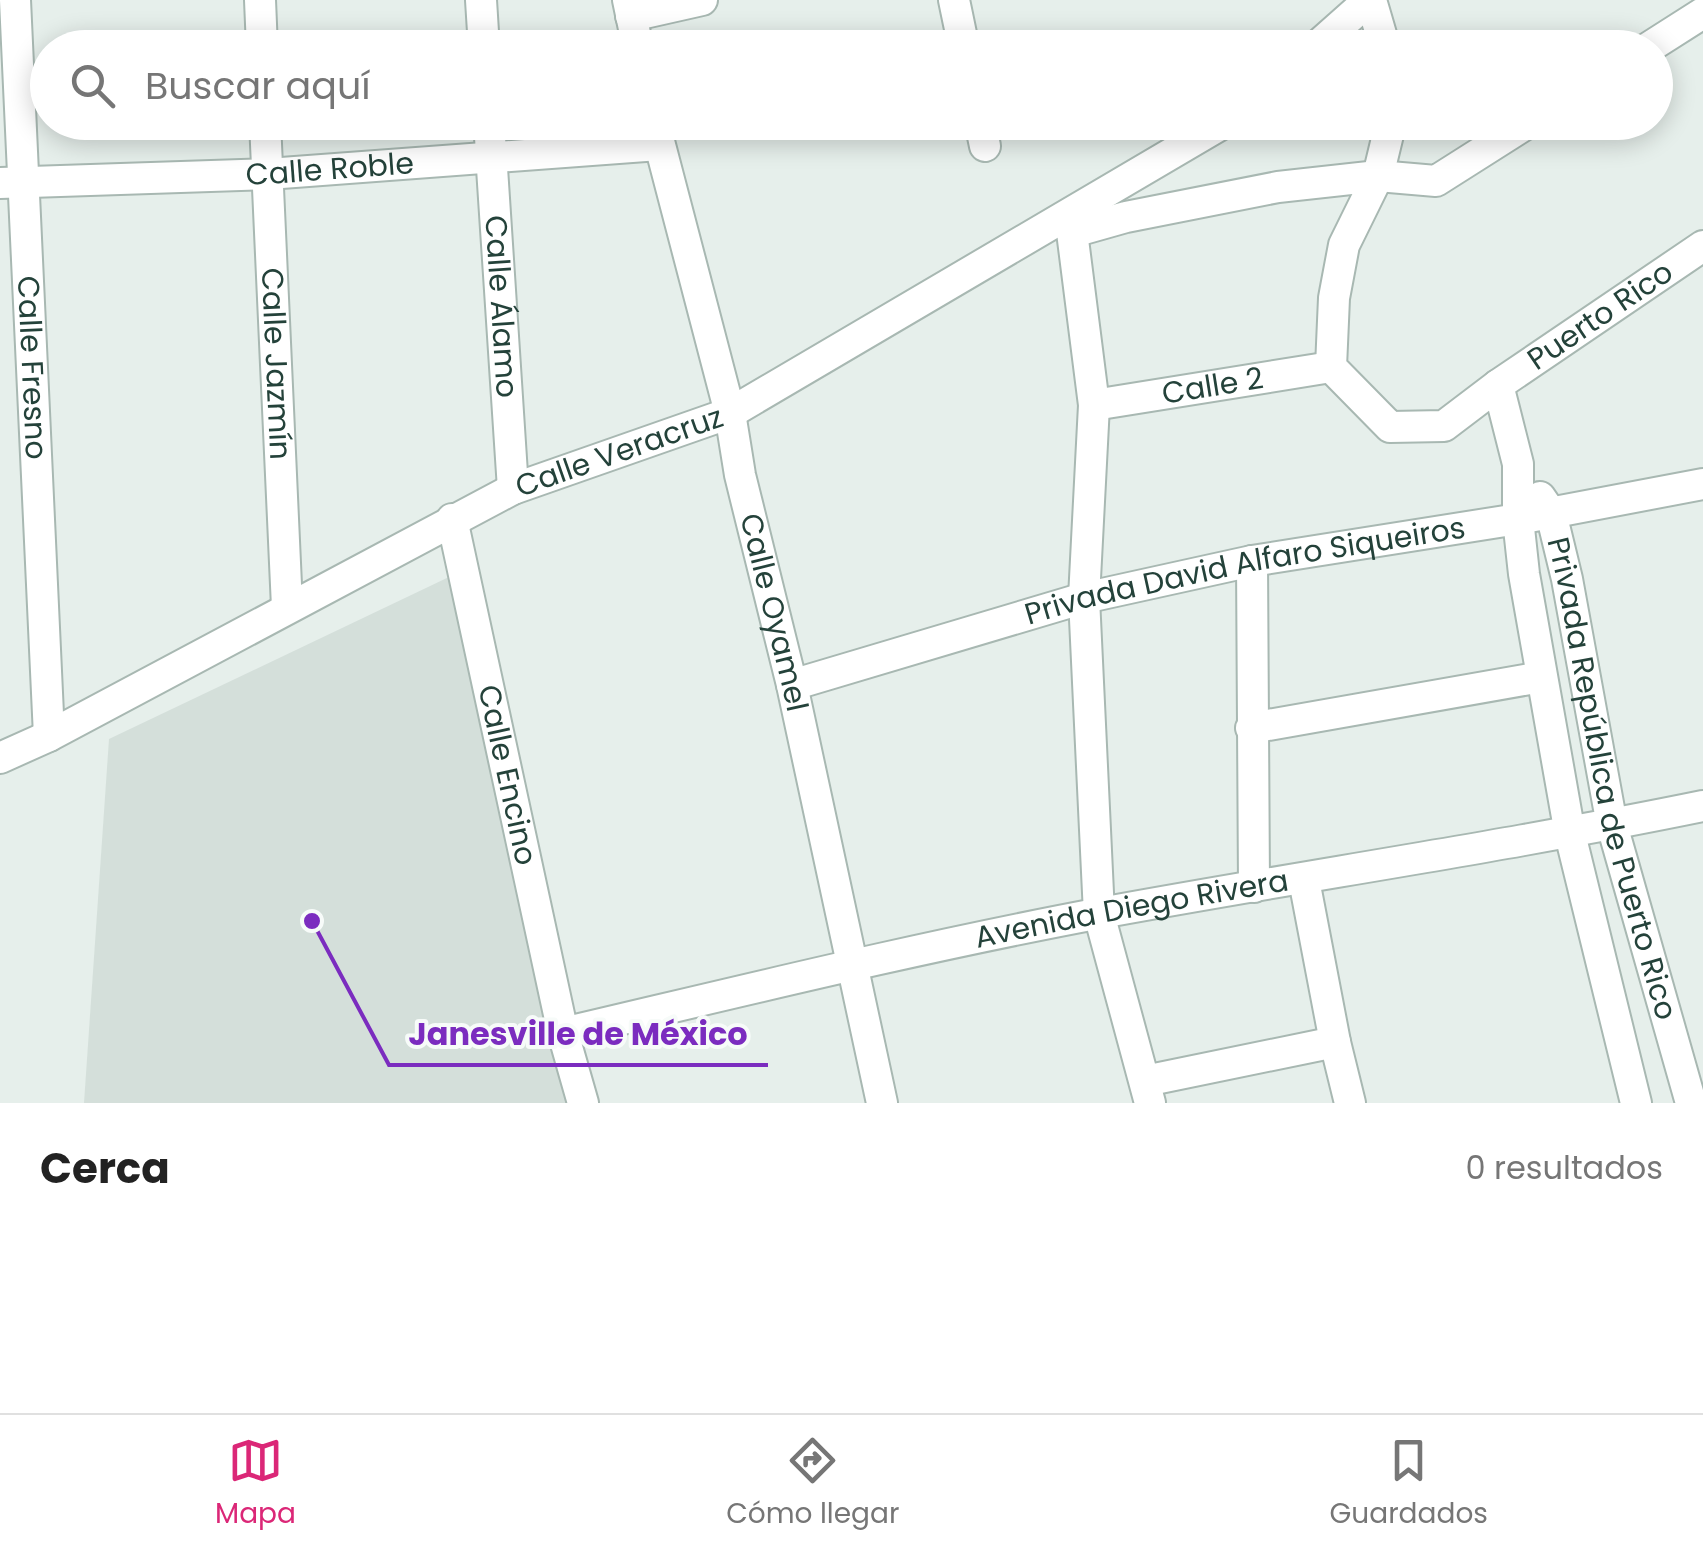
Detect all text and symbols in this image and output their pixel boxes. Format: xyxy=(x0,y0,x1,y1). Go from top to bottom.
search box xyxy=(30,30,1673,140)
icon: search xyxy=(65,58,120,113)
text: Buscar aquí xyxy=(145,59,371,112)
street label: Calle Roble xyxy=(245,141,415,196)
street label: Calle Álamo xyxy=(474,214,529,399)
street label: Puerto Rico xyxy=(1519,250,1681,380)
street label: Calle Jazmín xyxy=(251,267,302,461)
street label: Calle Fresno xyxy=(7,275,58,460)
street label: Calle 2 xyxy=(1159,356,1266,415)
street label: Calle Veracruz xyxy=(509,395,729,508)
street label: Privada David Alfaro Siqueiros xyxy=(1019,506,1468,636)
street label: Calle Oyamel xyxy=(729,509,819,715)
street label: Privada República de Puerto Rico xyxy=(1537,533,1688,1025)
street label: Calle Encino xyxy=(467,681,548,869)
street label: Avenida Diego Rivera xyxy=(971,859,1291,959)
callout: Janesville de México xyxy=(389,1003,768,1065)
text: Janesville de México xyxy=(408,1011,748,1056)
text: Cerca xyxy=(40,1139,170,1198)
text: 0 resultados xyxy=(1465,1145,1663,1190)
tab: Mapa xyxy=(215,1433,296,1535)
tab: Cómo llegar xyxy=(726,1433,899,1535)
tab: Guardados xyxy=(1330,1433,1488,1535)

